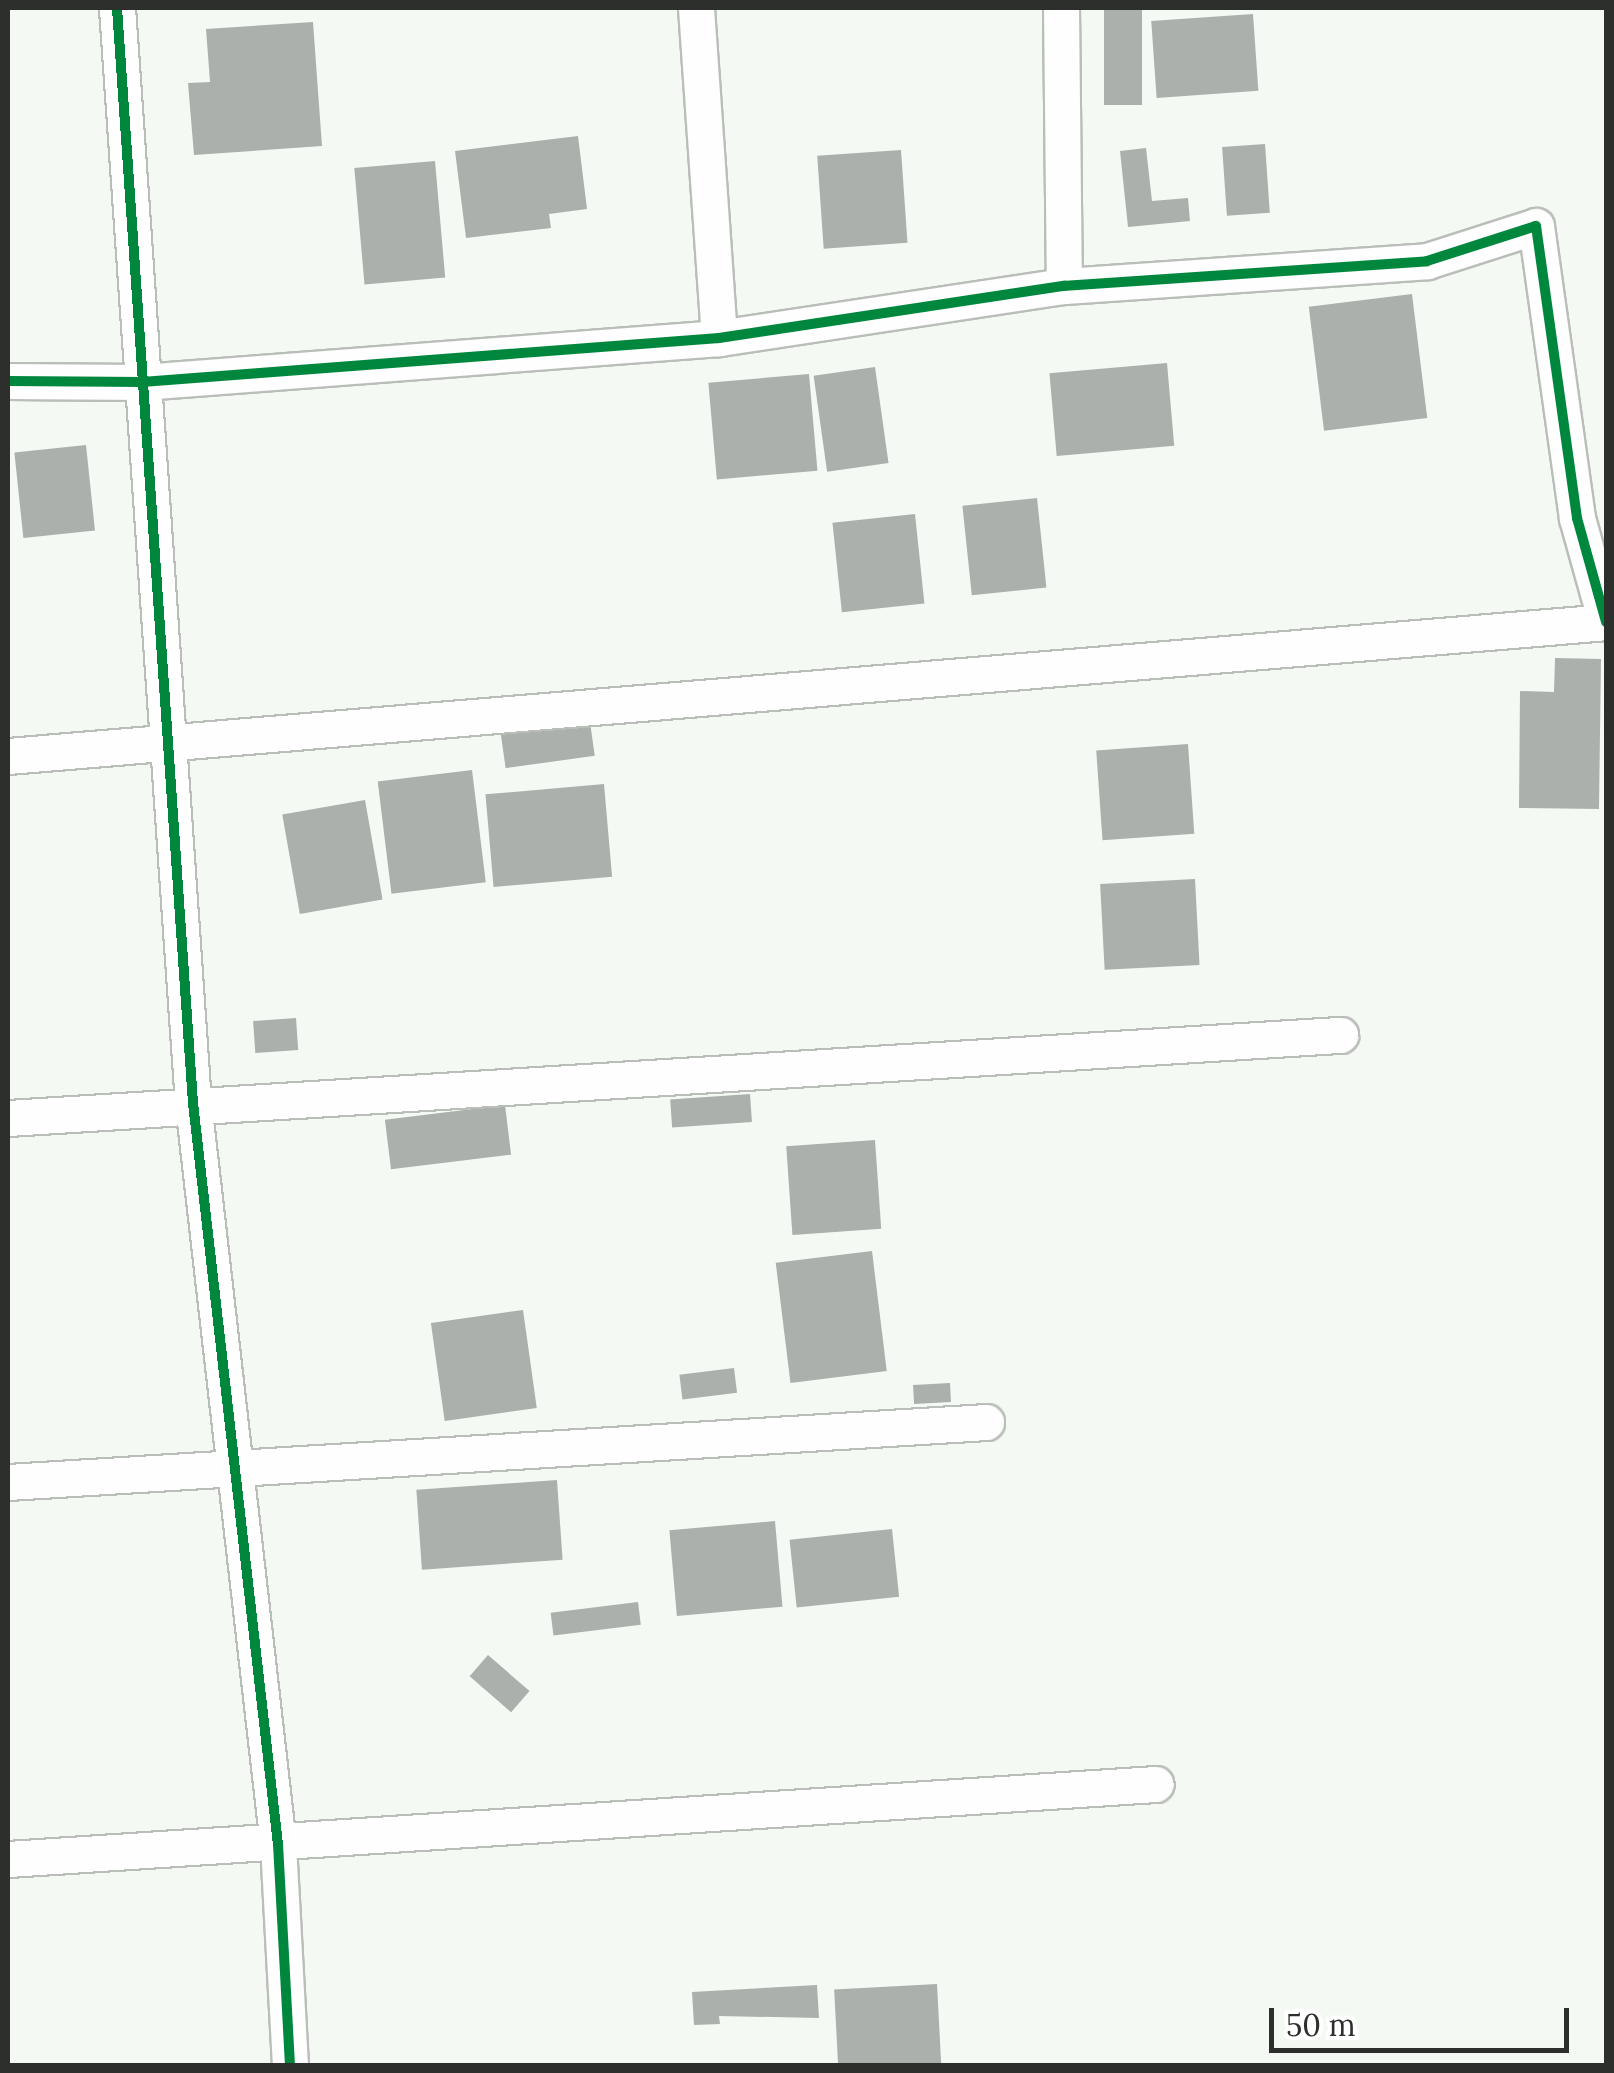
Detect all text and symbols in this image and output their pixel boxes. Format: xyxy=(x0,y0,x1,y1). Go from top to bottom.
scale bar xyxy=(1274,1988,1574,2050)
text: 50 m xyxy=(1286,2006,1356,2044)

